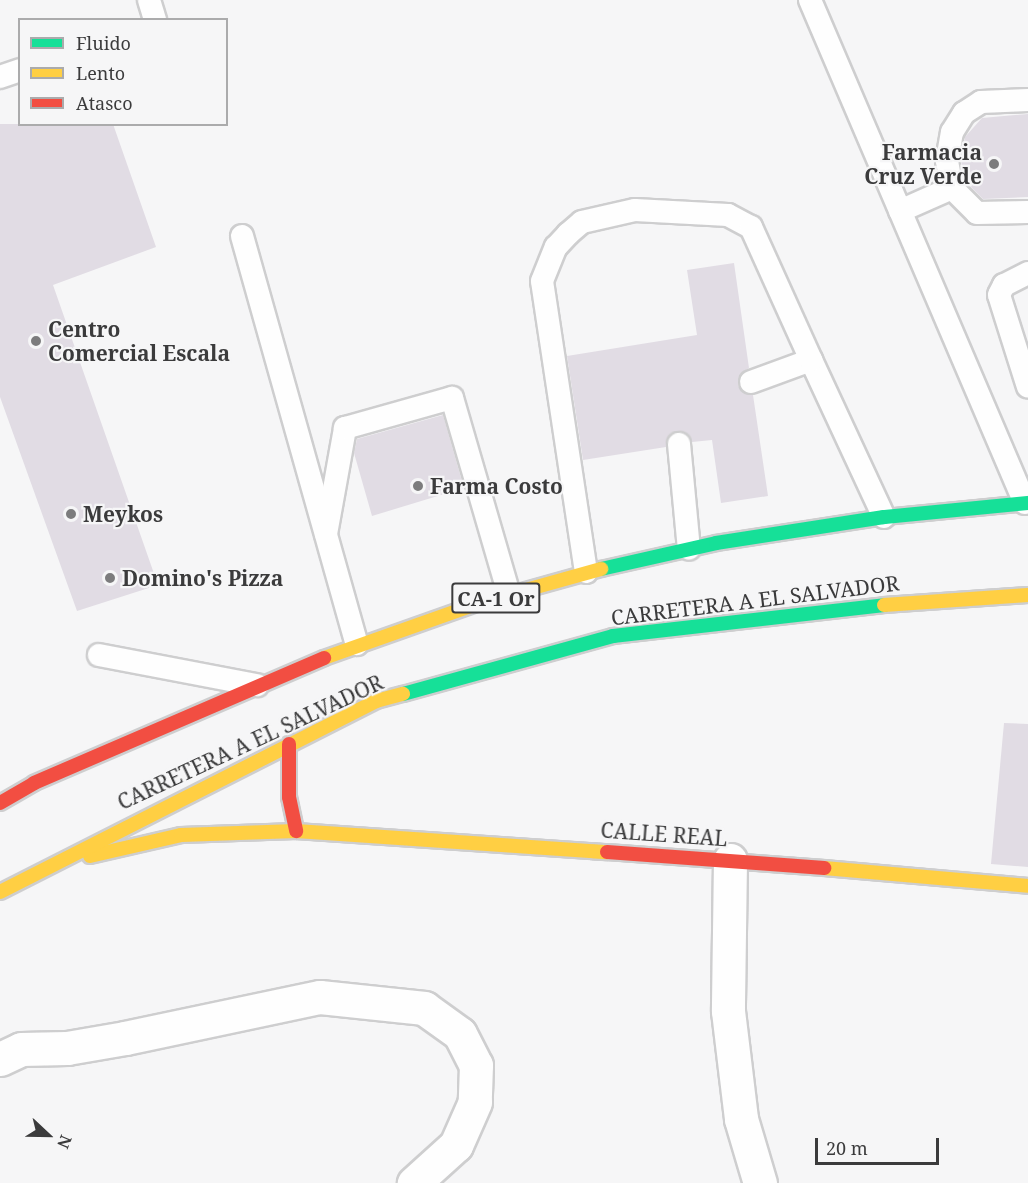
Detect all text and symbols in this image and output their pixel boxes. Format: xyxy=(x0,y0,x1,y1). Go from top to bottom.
legend xyxy=(18,18,228,126)
text: Fluido xyxy=(76,31,131,55)
text: Lento xyxy=(76,61,125,85)
text: Atasco xyxy=(76,91,133,115)
place label: Farmacia Cruz Verde xyxy=(864,139,982,189)
marker: Farmacia Cruz Verde xyxy=(987,157,1001,171)
place label: Centro Comercial Escala xyxy=(48,316,230,366)
marker: Centro Comercial Escala xyxy=(29,334,43,348)
place label: Farma Costo xyxy=(430,473,563,499)
marker: Farma Costo xyxy=(411,479,425,493)
place label: Meykos xyxy=(83,501,163,527)
marker: Meykos xyxy=(64,507,78,521)
place label: Domino's Pizza xyxy=(122,565,283,591)
street label: CARRETERA A EL SALVADOR xyxy=(610,570,900,630)
marker: Domino's Pizza xyxy=(103,571,117,585)
road number: CA-1 Or xyxy=(451,581,541,615)
street label: CARRETERA A EL SALVADOR xyxy=(113,669,387,815)
street label: CALLE REAL xyxy=(600,817,728,851)
north arrow xyxy=(18,1105,78,1165)
scale bar xyxy=(818,1126,942,1164)
text: N xyxy=(52,1132,77,1152)
text: 20 m xyxy=(826,1136,868,1160)

